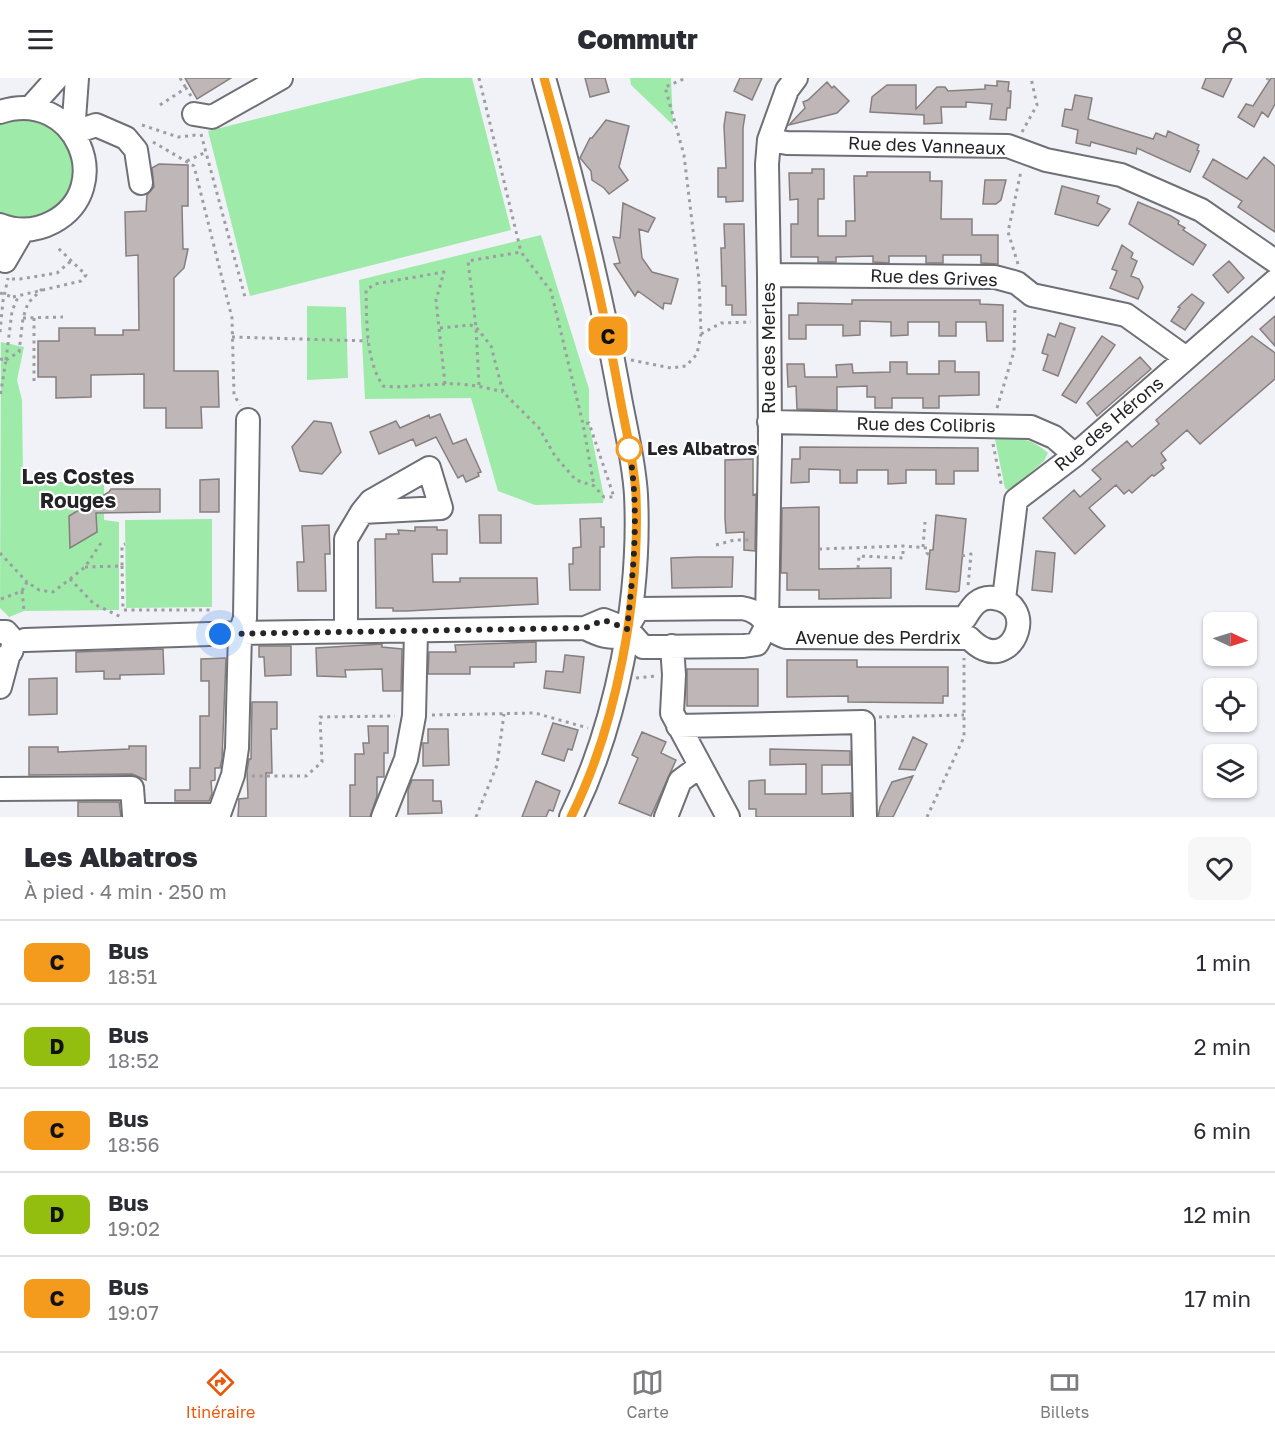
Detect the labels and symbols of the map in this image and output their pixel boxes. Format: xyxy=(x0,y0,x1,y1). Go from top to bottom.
street label: Rue des Vanneaux xyxy=(848,131,1006,159)
street label: Rue des Grives xyxy=(870,264,998,290)
street label: Rue des Merles xyxy=(757,282,779,414)
line badge: C xyxy=(588,316,628,356)
street label: Rue des Hérons xyxy=(1049,371,1167,475)
street label: Rue des Colibris xyxy=(856,412,996,436)
marker: Les Albatros xyxy=(616,436,642,462)
place label: Les Albatros xyxy=(647,437,757,459)
district label: Les Costes Rouges xyxy=(21,463,135,513)
north arrow xyxy=(1203,612,1257,666)
your location xyxy=(205,619,235,649)
street label: Avenue des Perdrix xyxy=(795,626,961,648)

